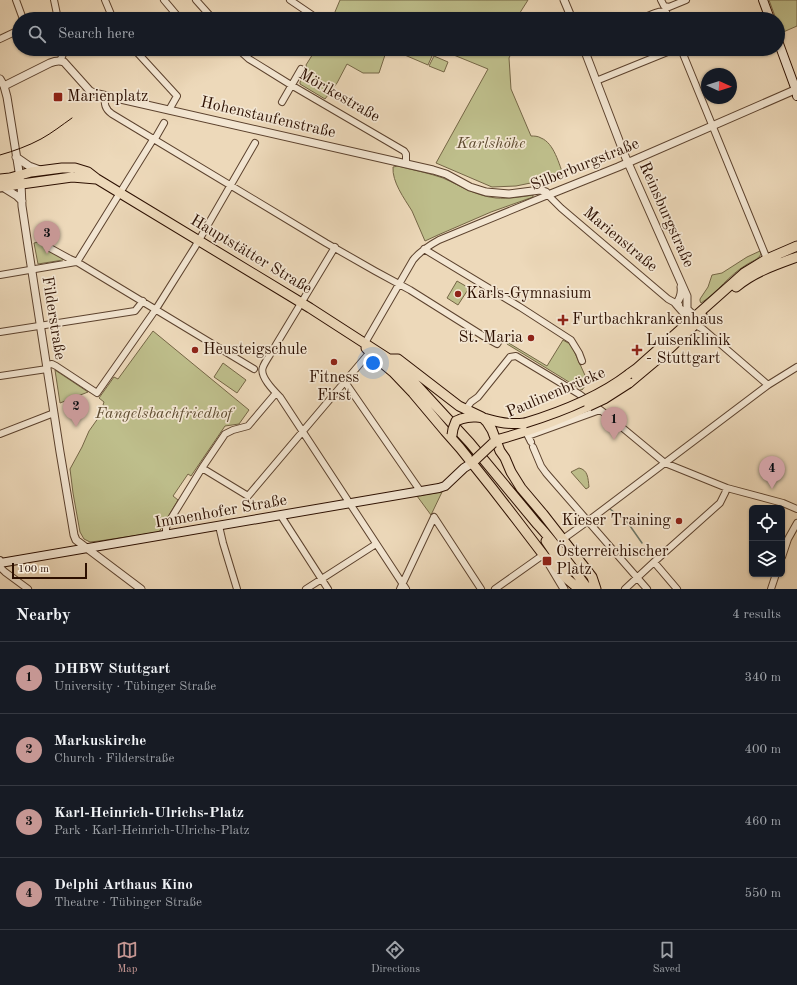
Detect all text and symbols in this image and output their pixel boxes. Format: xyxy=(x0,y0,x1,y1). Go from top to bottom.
search box xyxy=(12,12,785,56)
icon: search xyxy=(26,23,48,45)
text: Search here xyxy=(58,27,135,42)
street label: Mörikestraße xyxy=(296,66,382,126)
north arrow xyxy=(701,68,737,104)
place label: Marienplatz xyxy=(67,89,148,105)
marker: Marienplatz xyxy=(52,91,64,103)
street label: Hohenstaufenstraße xyxy=(199,95,337,141)
park label: Karlshöhe xyxy=(455,136,526,152)
street label: Silberburgstraße xyxy=(529,136,641,194)
street label: Reinsburgstraße xyxy=(636,160,696,270)
street label: Marienstraße xyxy=(580,205,660,275)
street label: Hauptstätter Straße xyxy=(187,212,315,298)
pin: 3 xyxy=(34,221,60,254)
street label: Filderstraße xyxy=(38,275,68,361)
place label: Karls-Gymnasium xyxy=(466,286,592,302)
marker: Karls-Gymnasium xyxy=(453,289,463,299)
place label: Furtbachkrankenhaus xyxy=(572,312,723,328)
marker: Furtbachkrankenhaus xyxy=(557,314,569,326)
place label: St. Maria xyxy=(458,330,523,346)
marker: St. Maria xyxy=(526,333,536,343)
place label: Luisenklinik - Stuttgart xyxy=(646,333,731,367)
place label: Heusteigschule xyxy=(203,342,307,358)
marker: Luisenklinik - Stuttgart xyxy=(631,344,643,356)
marker: Heusteigschule xyxy=(190,345,200,355)
your location xyxy=(363,353,383,373)
marker: Fitness First xyxy=(329,357,339,367)
street label: Paulinenbrücke xyxy=(504,365,608,421)
place label: Fitness First xyxy=(309,370,359,404)
pin: 2 xyxy=(63,394,89,427)
park label: Fangelsbachfriedhof xyxy=(94,406,236,422)
pin: 1 xyxy=(601,407,627,440)
pin: 4 xyxy=(759,456,785,489)
street label: Immenhofer Straße xyxy=(154,493,288,531)
map controls xyxy=(749,505,785,577)
button: locate xyxy=(749,505,785,541)
place label: Kieser Training xyxy=(561,513,671,529)
marker: Kieser Training xyxy=(674,516,684,526)
place label: Österreichischer Platz xyxy=(556,540,669,578)
button: layers xyxy=(749,541,785,577)
marker: Österreichischer Platz xyxy=(541,555,553,567)
scale bar xyxy=(12,561,87,580)
text: 100 m xyxy=(18,564,49,575)
text: Nearby xyxy=(16,607,71,624)
text: 4 results xyxy=(732,608,781,621)
text: DHBW Stuttgart xyxy=(54,662,170,677)
text: 1 xyxy=(25,671,33,684)
text: 340 m xyxy=(744,671,781,684)
text: University · Tübinger Straße xyxy=(54,680,216,693)
text: Markuskirche xyxy=(54,734,146,749)
text: 2 xyxy=(25,743,33,756)
text: 400 m xyxy=(744,743,781,756)
text: Church · Filderstraße xyxy=(54,752,174,765)
text: Karl-Heinrich-Ulrichs-Platz xyxy=(54,806,244,821)
text: 3 xyxy=(25,815,33,828)
text: 460 m xyxy=(744,815,781,828)
text: Park · Karl-Heinrich-Ulrichs-Platz xyxy=(54,824,249,837)
text: Delphi Arthaus Kino xyxy=(54,878,193,893)
text: 4 xyxy=(25,887,33,900)
text: 550 m xyxy=(744,887,781,900)
text: Theatre · Tübinger Straße xyxy=(54,896,202,909)
tab: Map xyxy=(116,939,138,977)
tab: Directions xyxy=(371,939,420,977)
tab: Saved xyxy=(653,939,681,977)

